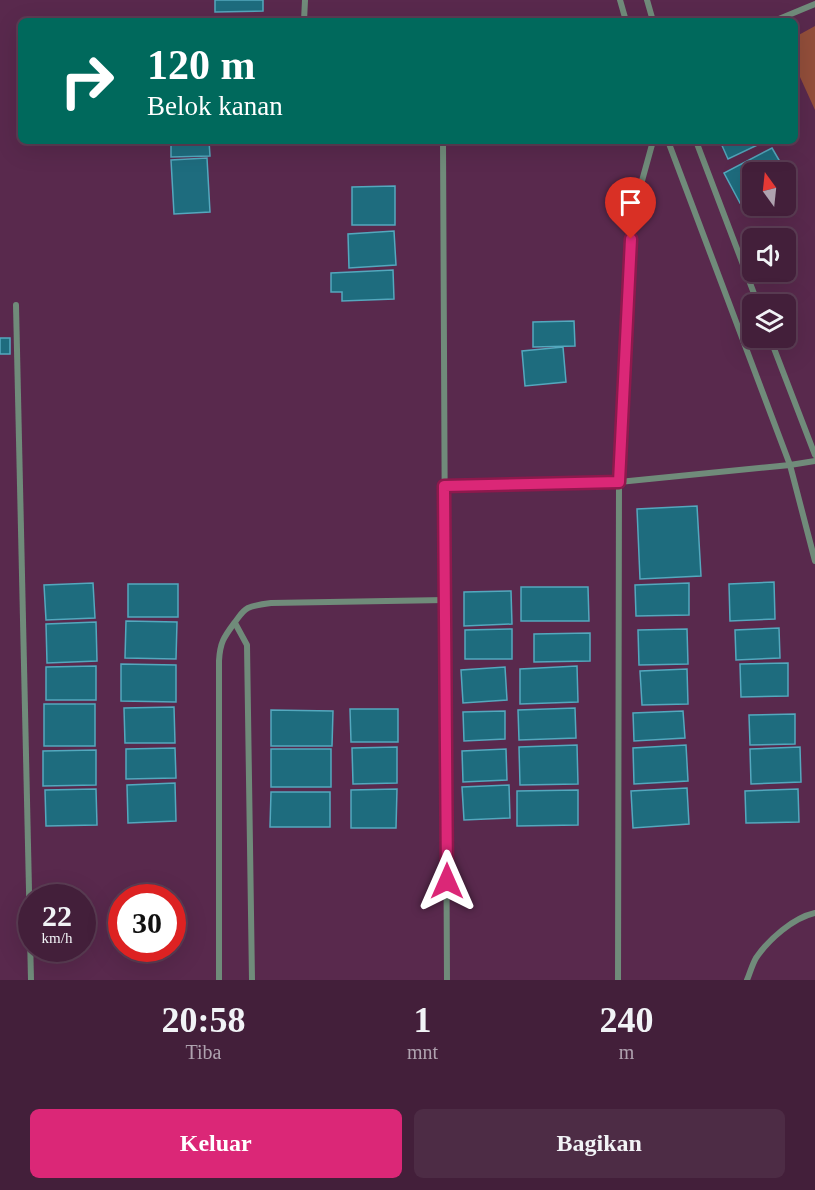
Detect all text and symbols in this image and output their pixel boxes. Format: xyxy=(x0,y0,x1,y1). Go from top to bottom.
icon: right xyxy=(48,42,126,120)
text: 120 m xyxy=(147,42,256,88)
text: Belok kanan xyxy=(147,91,283,121)
north arrow xyxy=(742,162,796,216)
map controls xyxy=(742,162,796,348)
pin xyxy=(605,177,656,239)
icon: arrive xyxy=(614,186,647,219)
button: sound xyxy=(742,228,796,282)
button: layers xyxy=(742,294,796,348)
position arrow xyxy=(415,849,479,913)
speed limit sign: 30 xyxy=(108,884,186,962)
text: 22 xyxy=(42,899,72,932)
text: km/h xyxy=(42,930,72,946)
text: 20:58 xyxy=(161,1000,245,1040)
text: 1 xyxy=(414,1000,432,1040)
text: 240 xyxy=(600,1000,654,1040)
text: Tiba xyxy=(185,1041,221,1063)
text: mnt xyxy=(407,1041,438,1063)
text: m xyxy=(619,1041,634,1063)
button: Keluar xyxy=(30,1109,402,1178)
button: Bagikan xyxy=(414,1109,785,1178)

